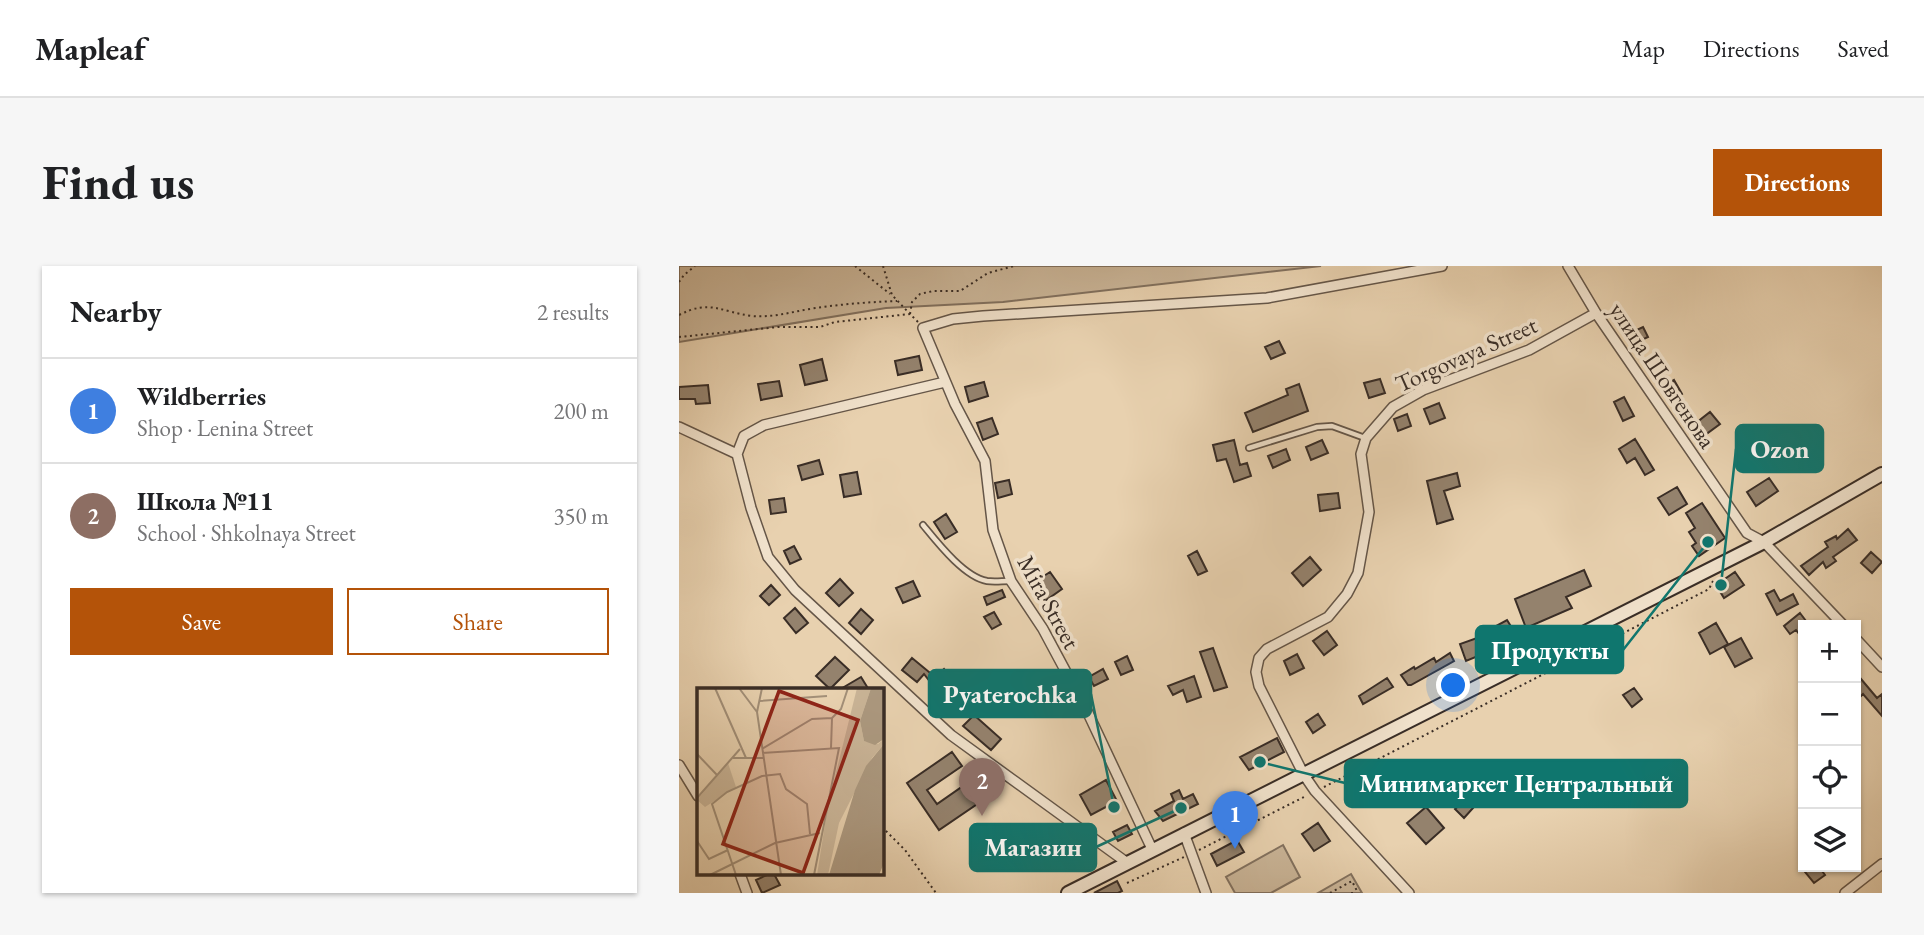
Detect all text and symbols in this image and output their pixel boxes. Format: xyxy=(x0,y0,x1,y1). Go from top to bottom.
text: Mapleaf xyxy=(35,27,146,70)
text: Map xyxy=(1622,33,1665,64)
text: Directions xyxy=(1703,33,1800,64)
text: Saved xyxy=(1838,33,1889,64)
button: Directions xyxy=(1713,149,1882,216)
text: Find us xyxy=(42,150,194,214)
text: Nearby xyxy=(70,292,162,331)
street label: улица Шовгенова xyxy=(1603,296,1724,454)
text: 2 results xyxy=(537,297,609,327)
street label: Torgovaya Street xyxy=(1390,309,1542,399)
text: Wildberries xyxy=(137,379,266,413)
text: 1 xyxy=(87,396,99,426)
text: 200 m xyxy=(553,396,609,426)
text: Shop · Lenina Street xyxy=(137,413,313,443)
callout: Ozon xyxy=(1736,425,1823,472)
text: Ozon xyxy=(1751,432,1810,466)
text: Школа №11 xyxy=(137,484,273,518)
text: 2 xyxy=(87,501,99,531)
text: 350 m xyxy=(553,501,609,531)
text: School · Shkolnaya Street xyxy=(137,518,356,548)
street label: Mira Street xyxy=(1011,550,1088,655)
button: Save xyxy=(70,588,333,655)
button: Share xyxy=(347,588,609,655)
map controls xyxy=(1798,620,1861,872)
button: + xyxy=(1798,620,1861,683)
callout: Продукты xyxy=(1476,626,1623,673)
text: Продукты xyxy=(1491,633,1609,667)
your location xyxy=(1436,668,1470,702)
callout: Pyaterochka xyxy=(929,670,1091,717)
text: Pyaterochka xyxy=(943,677,1077,711)
button: − xyxy=(1798,683,1861,746)
inset map xyxy=(697,688,884,876)
button: locate xyxy=(1798,746,1861,809)
pin: 2 xyxy=(959,758,1005,816)
callout: Минимаркет Центральный xyxy=(1345,760,1687,807)
text: Минимаркет Центральный xyxy=(1359,766,1673,800)
pin: 1 xyxy=(1212,791,1258,849)
button: layers xyxy=(1798,809,1861,872)
callout: Магазин xyxy=(970,824,1096,871)
text: Магазин xyxy=(984,830,1082,864)

